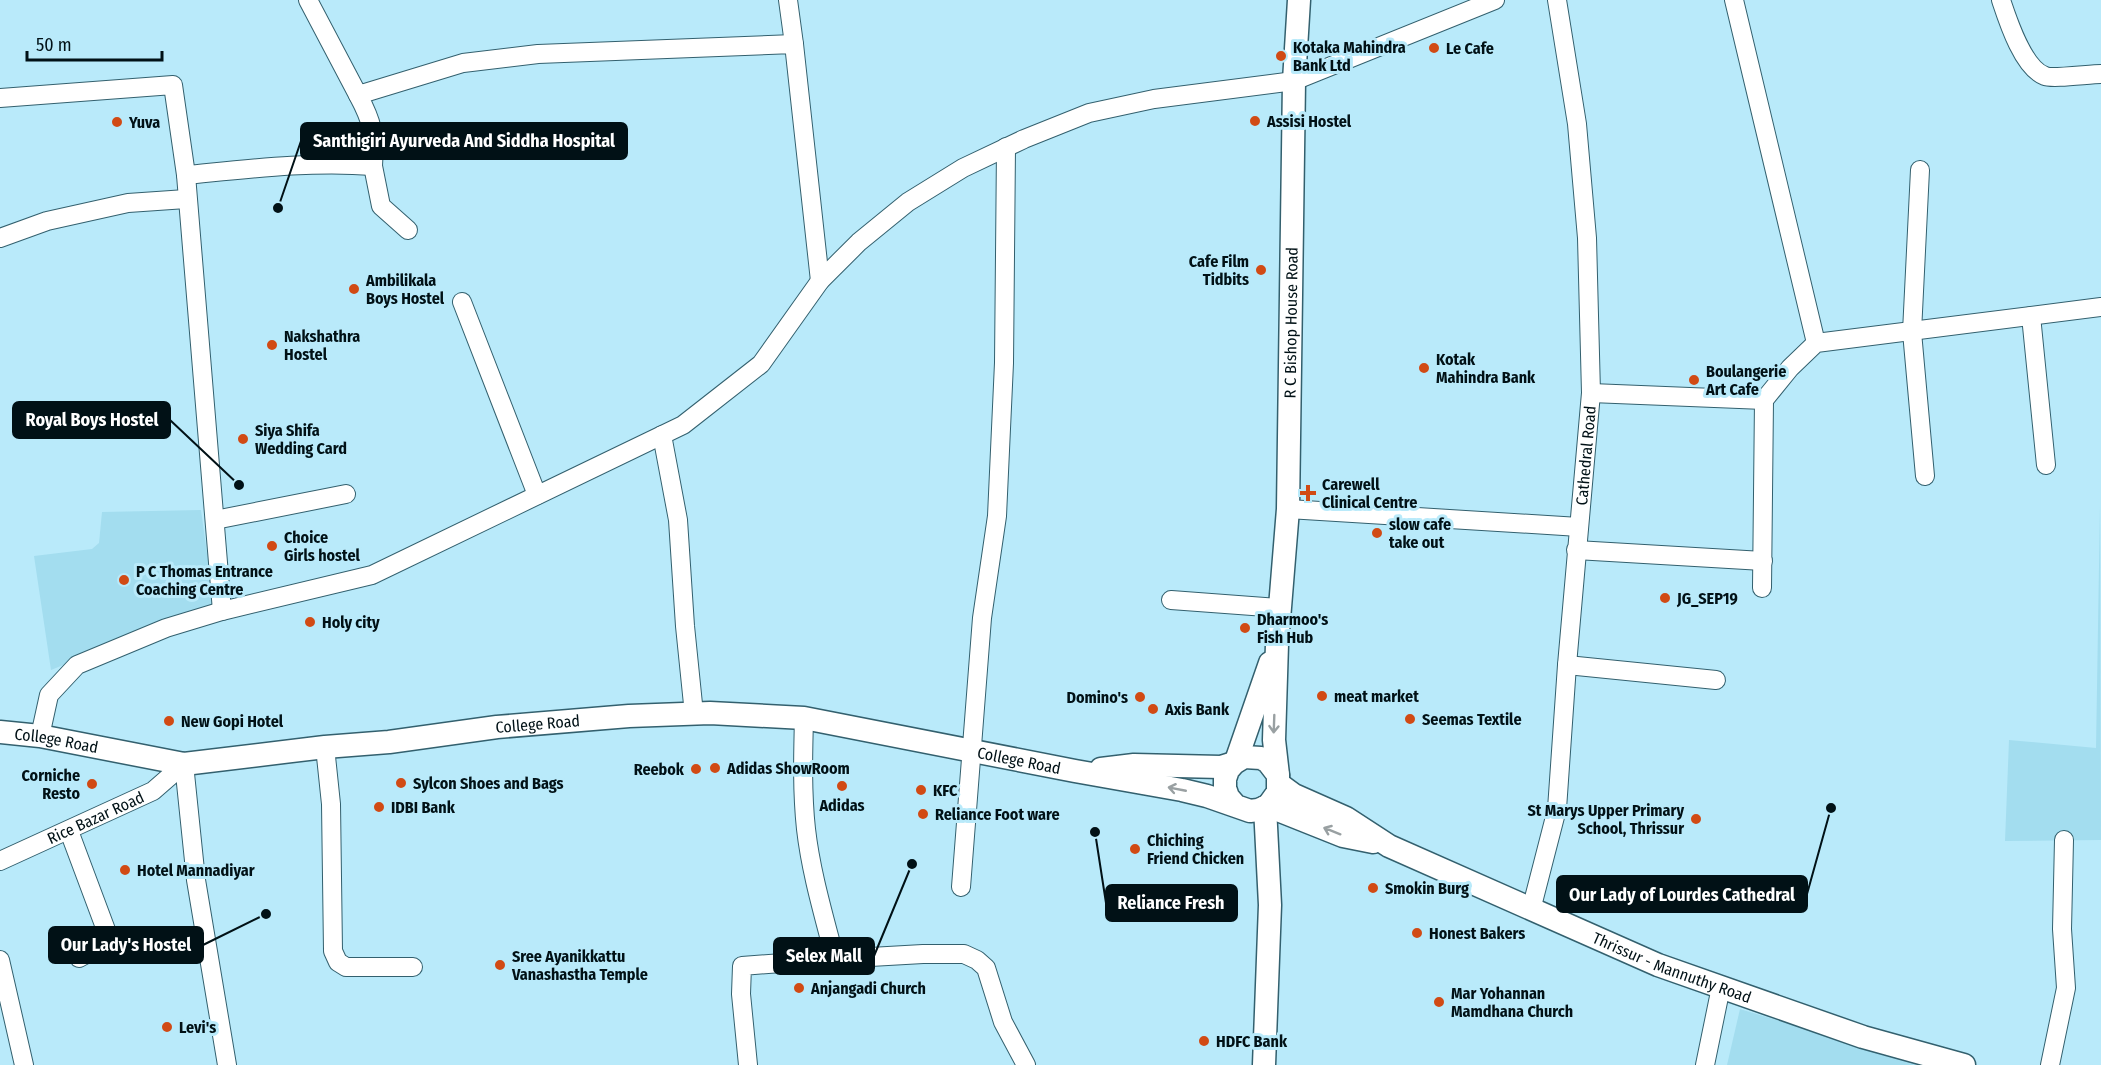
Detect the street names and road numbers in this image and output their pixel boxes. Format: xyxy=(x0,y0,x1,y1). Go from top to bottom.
street label: R C Bishop House Road xyxy=(1281,247,1302,399)
street label: Cathedral Road xyxy=(1572,405,1600,506)
street label: College Road xyxy=(495,711,581,737)
street label: College Road xyxy=(14,725,100,757)
street label: College Road xyxy=(976,743,1062,778)
street label: Rice Bazar Road xyxy=(44,787,147,848)
street label: Thrissur - Mannuthy Road xyxy=(1590,928,1754,1007)

